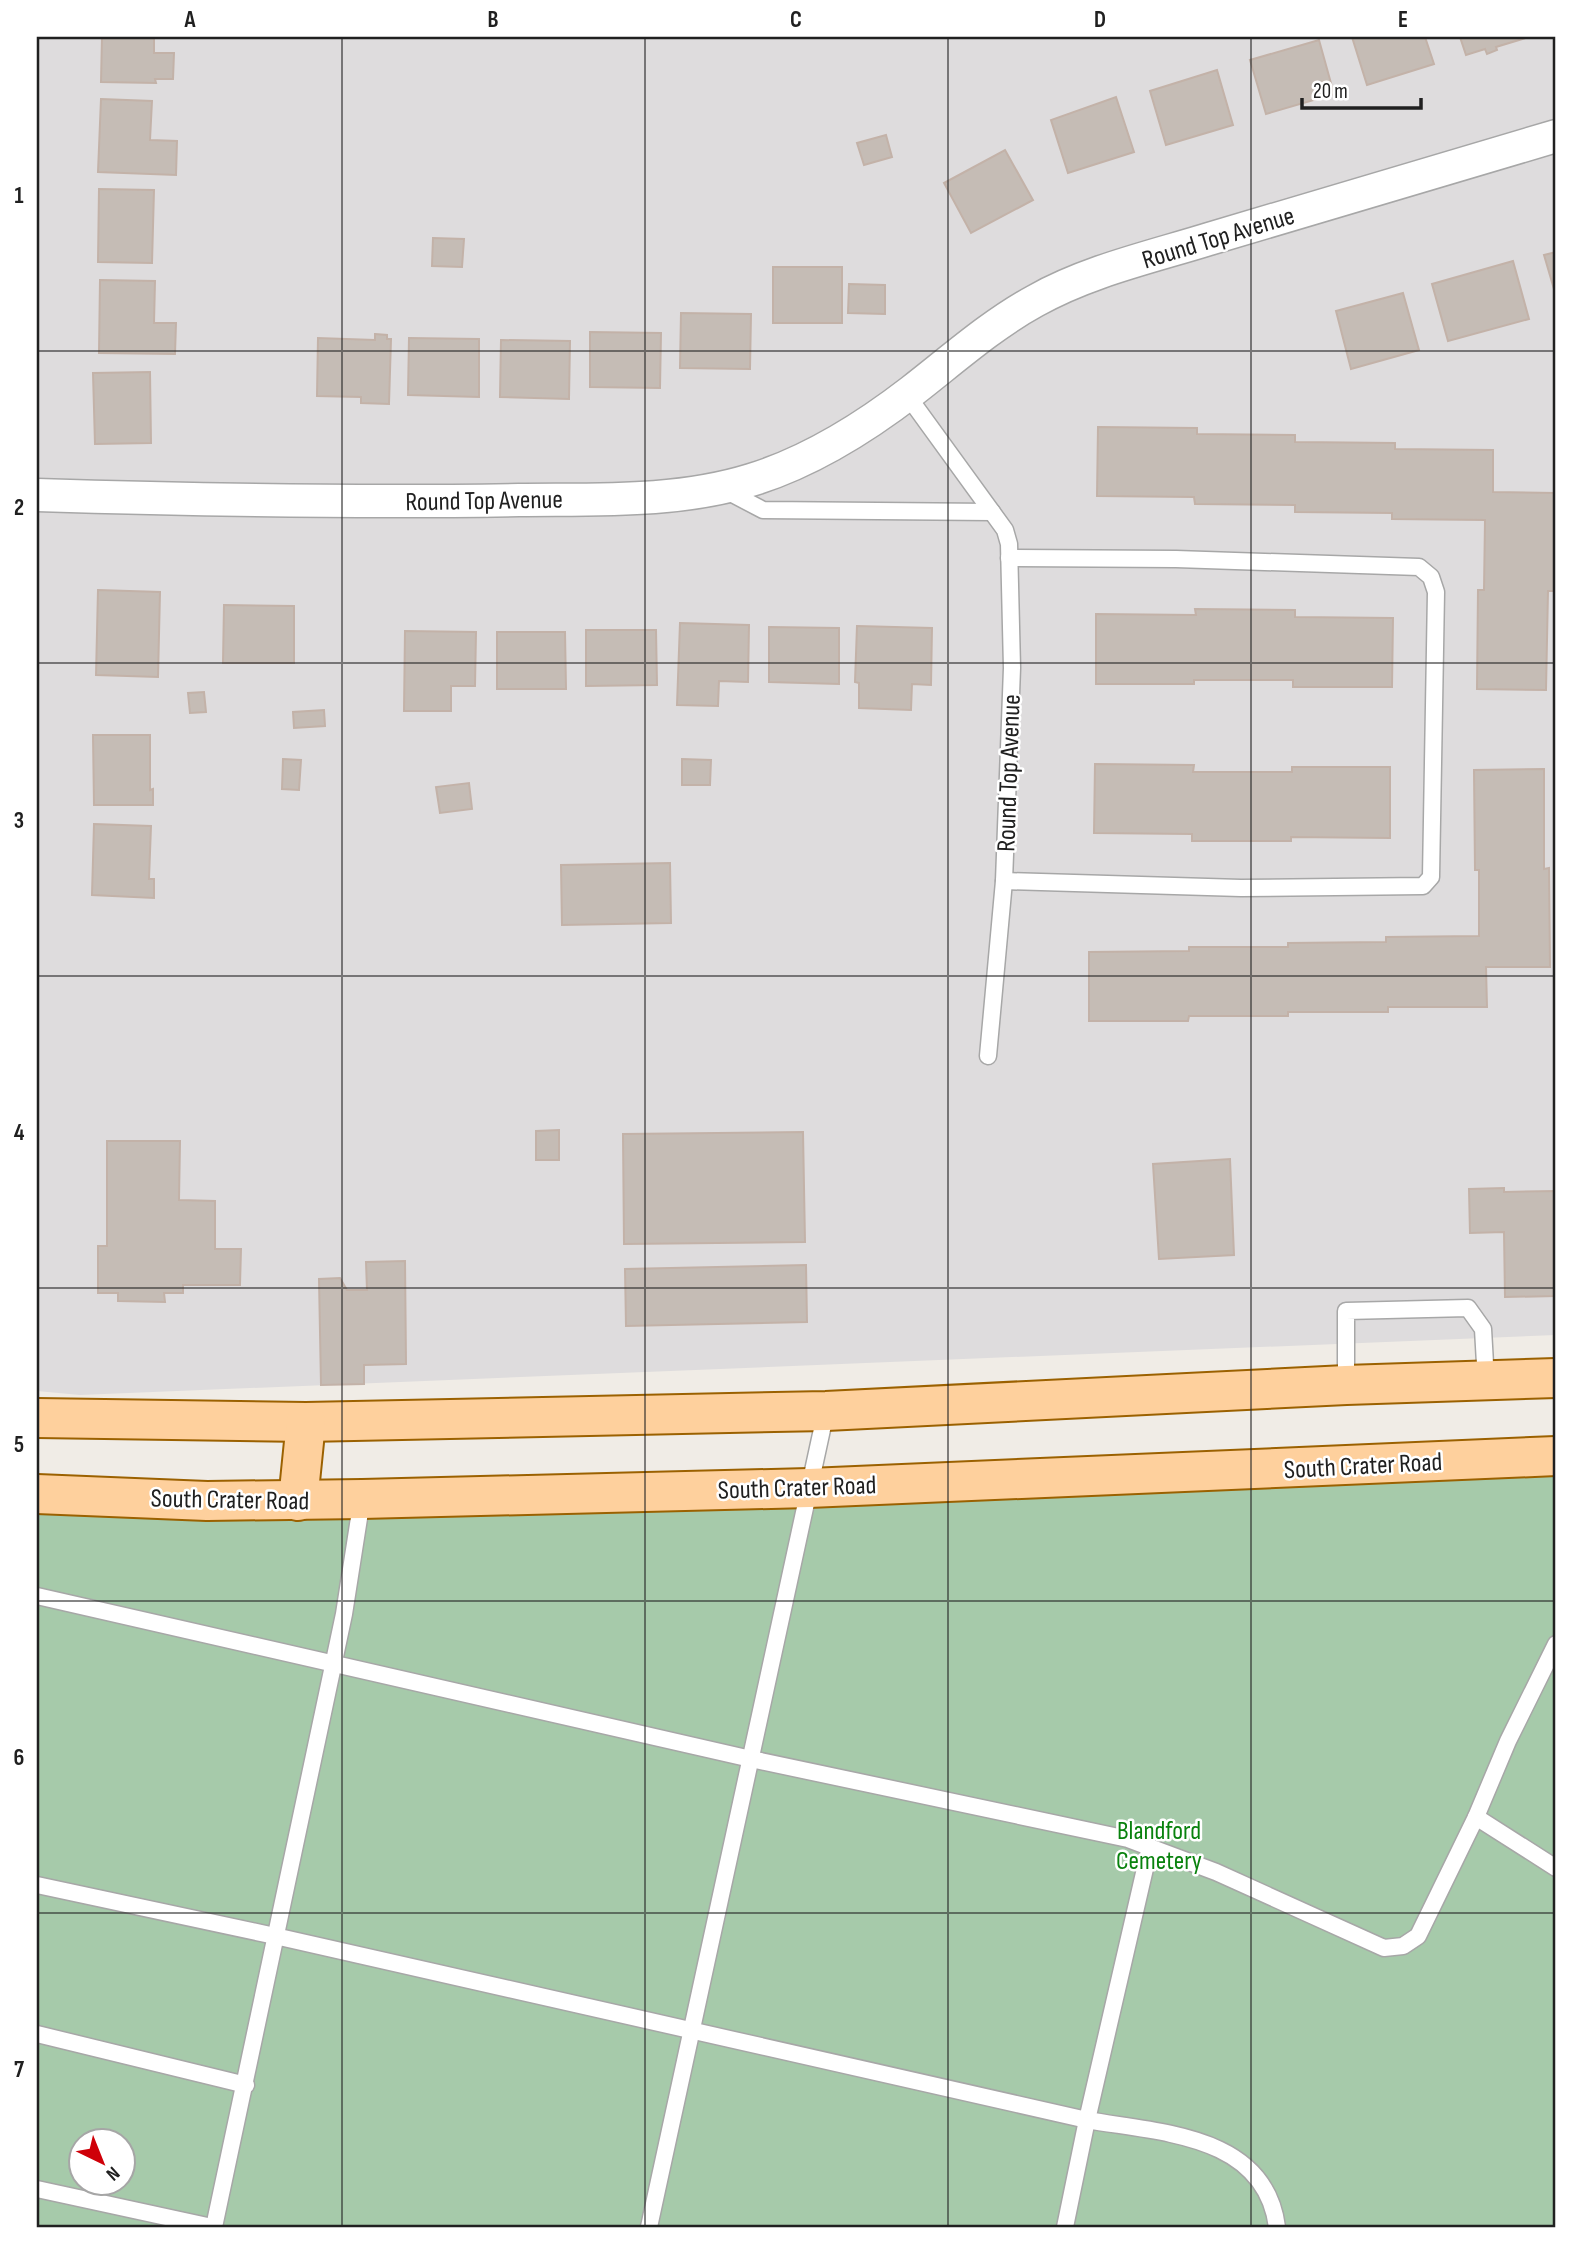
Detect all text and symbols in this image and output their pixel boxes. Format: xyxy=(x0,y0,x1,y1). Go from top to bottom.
text: A xyxy=(184,6,197,34)
text: B xyxy=(488,6,499,34)
text: C xyxy=(790,6,802,34)
text: D xyxy=(1094,6,1106,34)
text: E xyxy=(1398,6,1408,34)
scale bar xyxy=(1302,66,1422,110)
text: 20 m xyxy=(1313,79,1348,104)
text: 1 xyxy=(14,182,24,210)
street label: Round Top Avenue xyxy=(1139,201,1298,276)
street label: Round Top Avenue xyxy=(405,485,563,518)
text: 2 xyxy=(14,494,24,522)
street label: Round Top Avenue xyxy=(991,694,1028,852)
text: 3 xyxy=(14,807,24,835)
text: 4 xyxy=(14,1119,25,1147)
text: 5 xyxy=(14,1431,24,1459)
street label: South Crater Road xyxy=(1283,1447,1443,1486)
street label: South Crater Road xyxy=(717,1470,877,1507)
street label: South Crater Road xyxy=(150,1484,310,1517)
text: 6 xyxy=(14,1744,24,1772)
park label: Blandford Cemetery xyxy=(1116,1816,1202,1877)
text: 7 xyxy=(14,2056,24,2084)
north arrow xyxy=(66,2128,136,2198)
text: N xyxy=(101,2161,124,2185)

